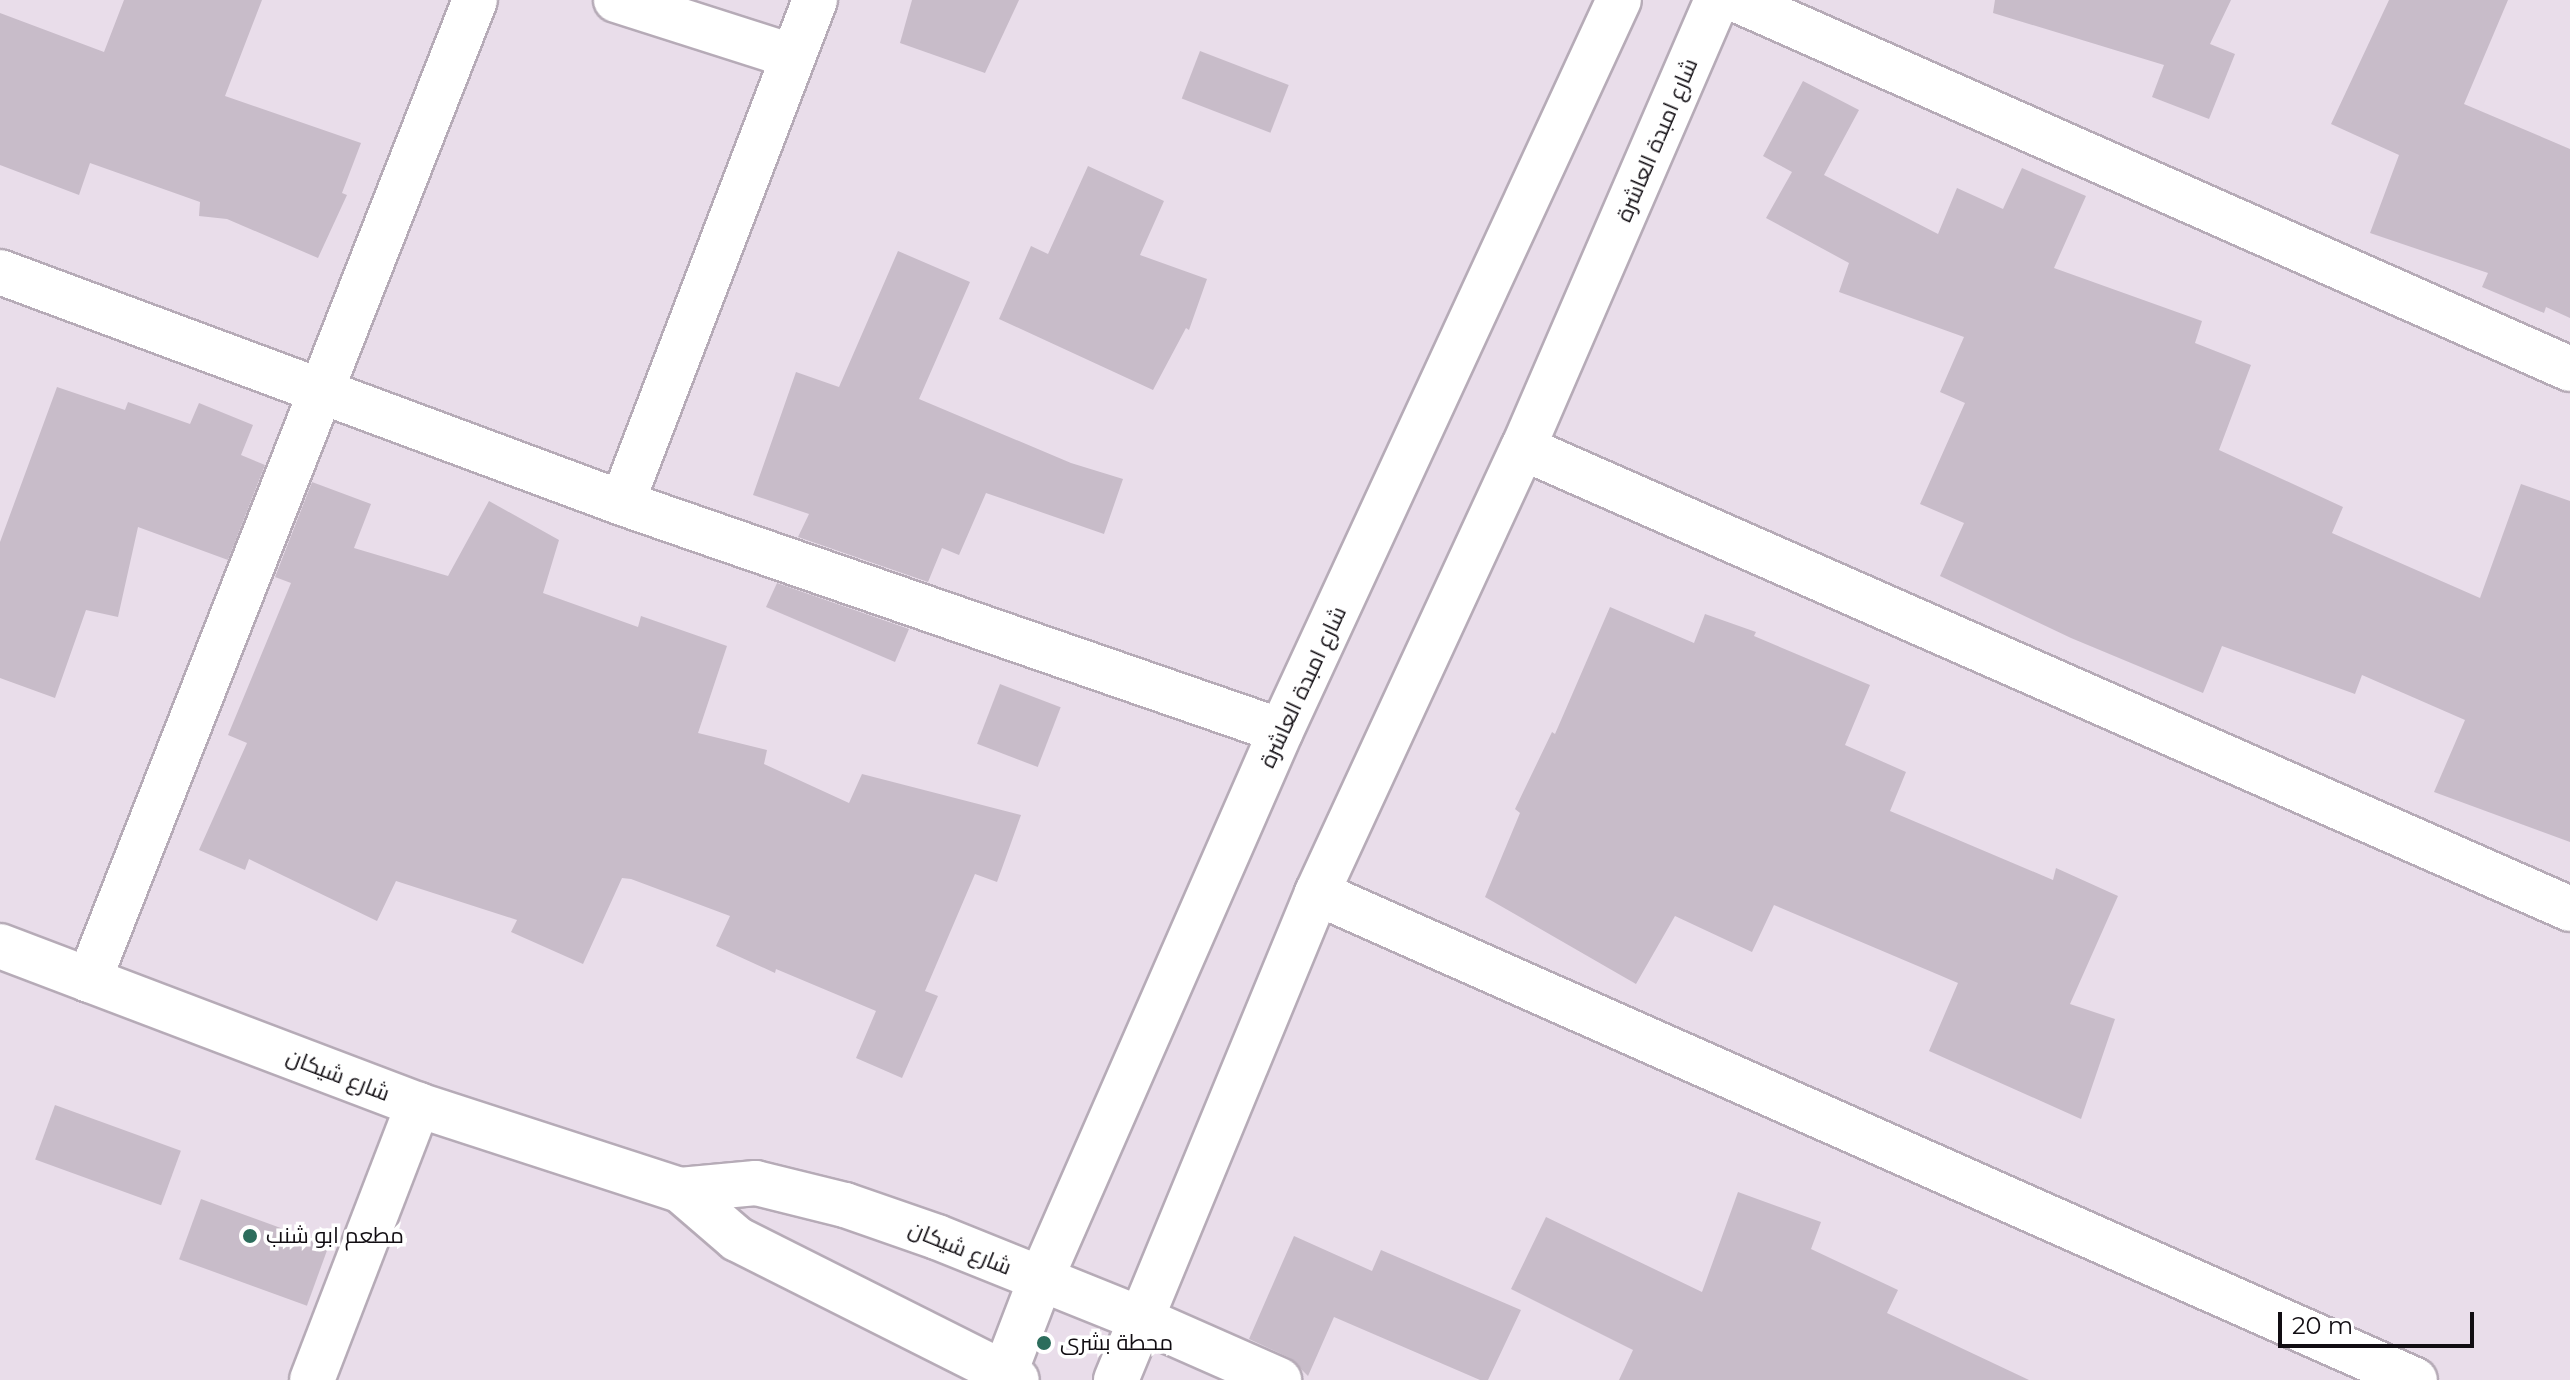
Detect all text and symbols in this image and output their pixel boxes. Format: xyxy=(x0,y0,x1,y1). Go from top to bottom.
street label: شارع امبدة العاشرة xyxy=(1611,54,1703,226)
street label: شارع امبدة العاشرة xyxy=(1254,602,1352,772)
street label: شارع شيكان xyxy=(283,1043,393,1107)
street label: شارع شيكان xyxy=(905,1215,1015,1281)
place label: مطعم ابو شنب xyxy=(266,1223,404,1249)
marker: مطعم ابو شنب xyxy=(241,1227,259,1245)
scale bar xyxy=(2282,1296,2478,1346)
text: 20 m xyxy=(2292,1311,2353,1340)
place label: محطة بشرى xyxy=(1060,1330,1173,1356)
marker: محطة بشرى xyxy=(1035,1334,1053,1352)

